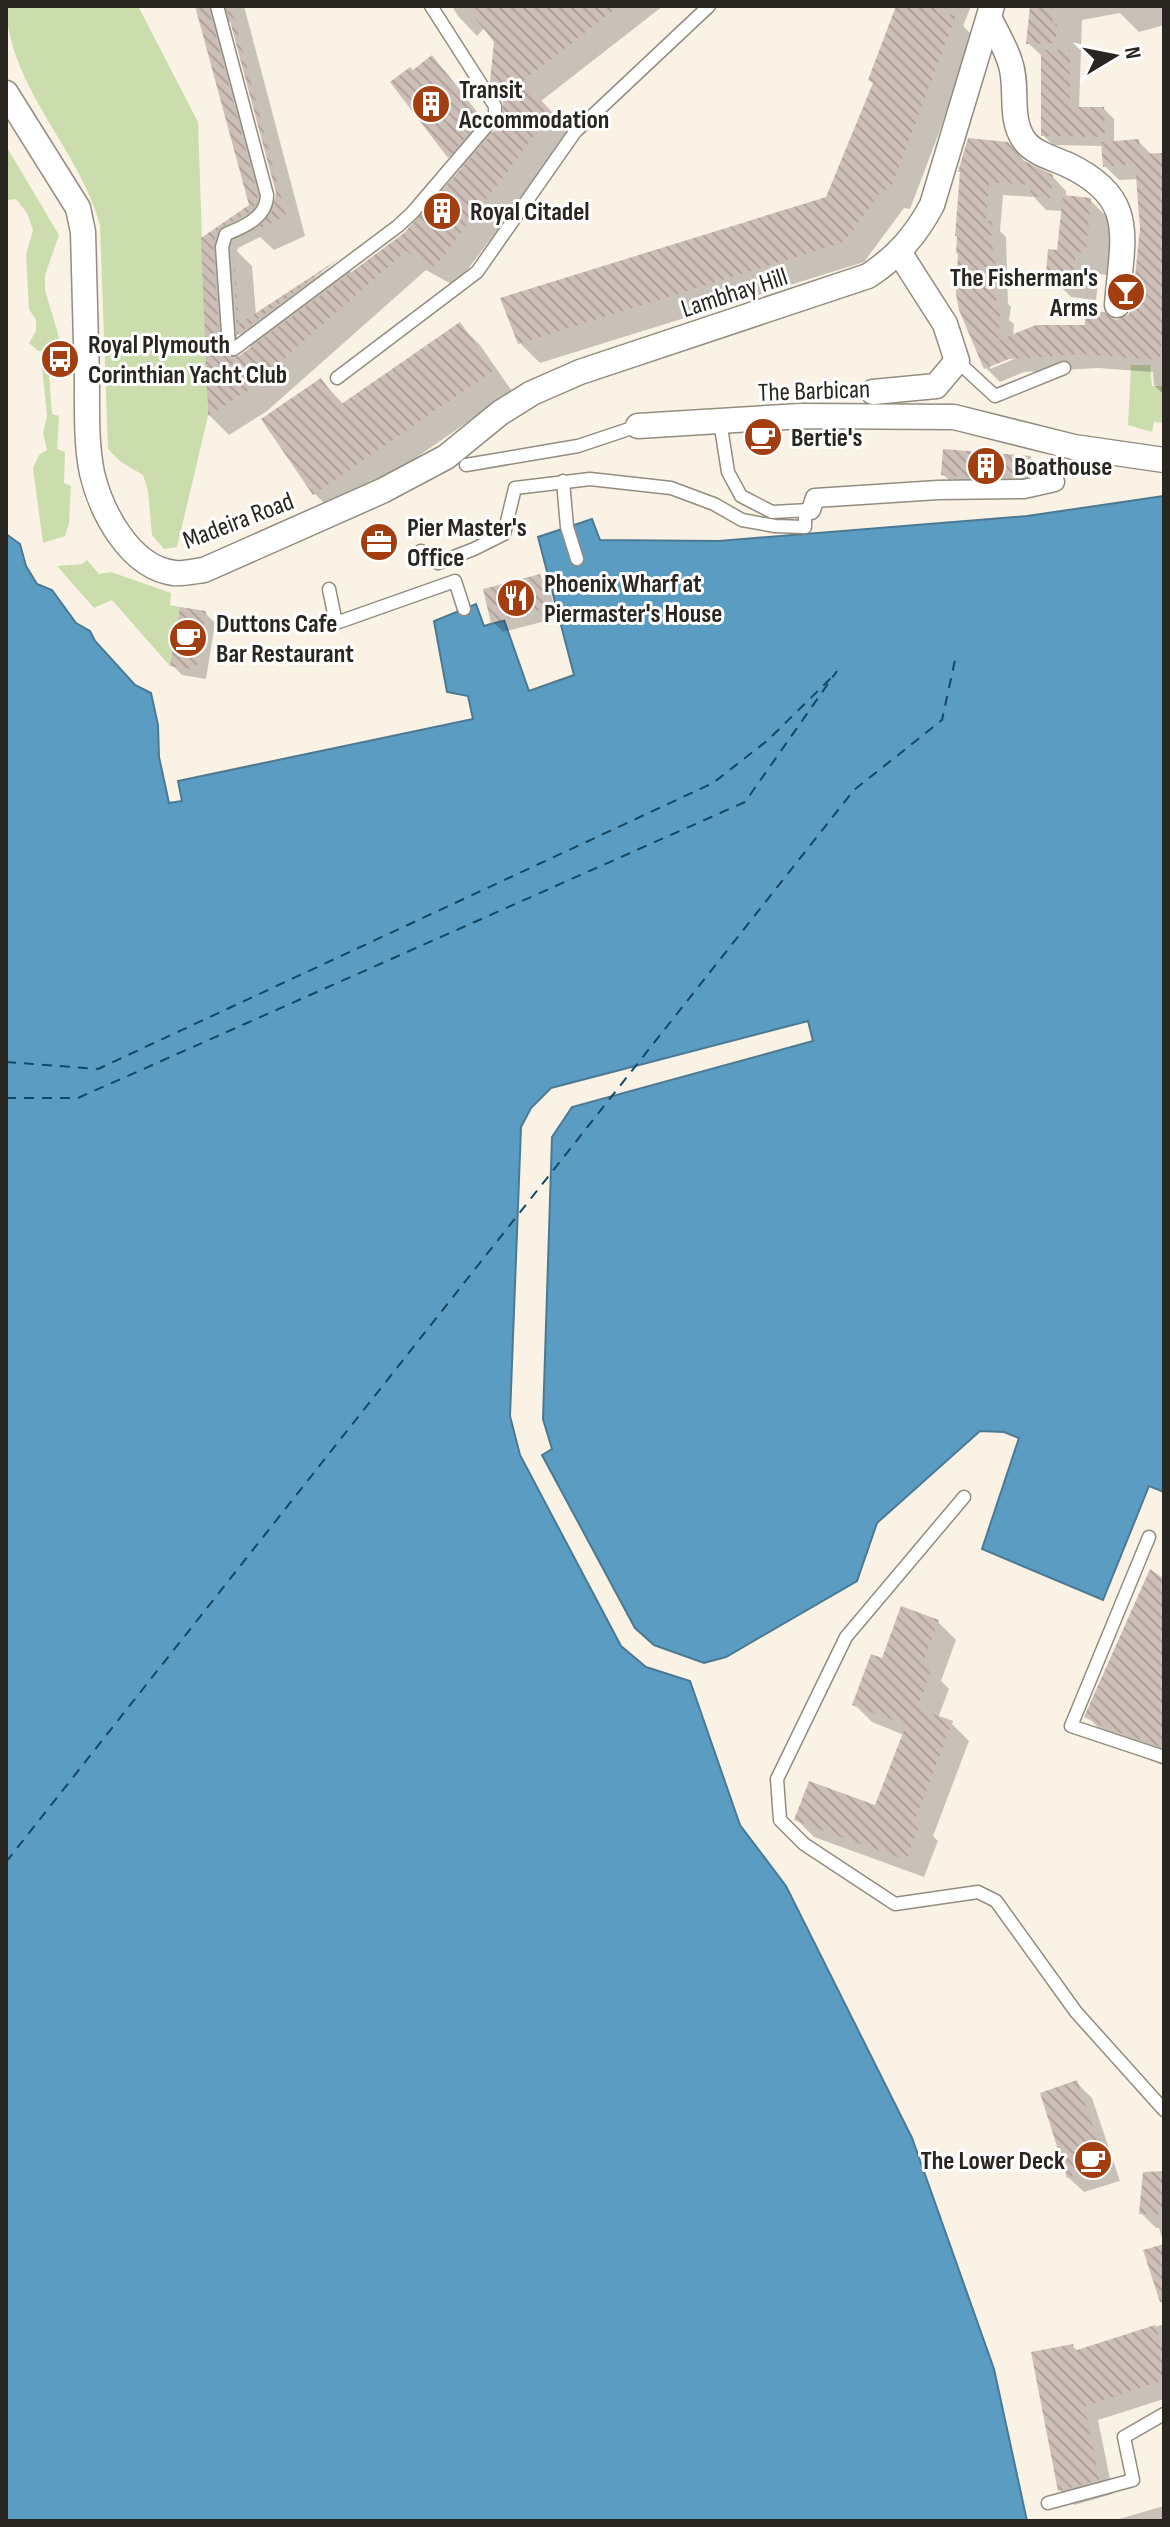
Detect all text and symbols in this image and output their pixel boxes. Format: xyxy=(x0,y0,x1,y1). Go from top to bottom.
north arrow xyxy=(1074,16,1154,96)
text: N xyxy=(1118,45,1147,61)
place label: Transit Accommodation xyxy=(458,75,609,136)
building icon: Transit Accommodation xyxy=(410,83,452,125)
building icon: Royal Citadel xyxy=(421,190,463,232)
place label: Royal Citadel xyxy=(470,197,590,228)
street label: Lambhay Hill xyxy=(677,262,792,325)
place label: The Fisherman's Arms xyxy=(950,263,1098,324)
bar icon: The Fisherman's Arms xyxy=(1105,271,1147,313)
place label: Royal Plymouth Corinthian Yacht Club xyxy=(88,330,287,391)
bus stop icon: Royal Plymouth Corinthian Yacht Club xyxy=(39,338,81,380)
street label: The Barbican xyxy=(758,374,871,409)
cafe icon: Bertie's xyxy=(742,416,784,458)
place label: Bertie's xyxy=(791,423,863,454)
building icon: Boathouse xyxy=(965,445,1007,487)
place label: Boathouse xyxy=(1014,452,1112,483)
street label: Madeira Road xyxy=(179,486,298,557)
place label: Pier Master's Office xyxy=(407,513,527,574)
office icon: Pier Master's Office xyxy=(358,521,400,563)
place label: Phoenix Wharf at Piermaster's House xyxy=(544,569,722,630)
restaurant icon: Phoenix Wharf at Piermaster's House xyxy=(495,577,537,619)
place label: Duttons Cafe Bar Restaurant xyxy=(216,609,354,670)
cafe icon: Duttons Cafe Bar Restaurant xyxy=(167,617,209,659)
cafe icon: The Lower Deck xyxy=(1072,2139,1114,2181)
place label: The Lower Deck xyxy=(921,2146,1065,2177)

